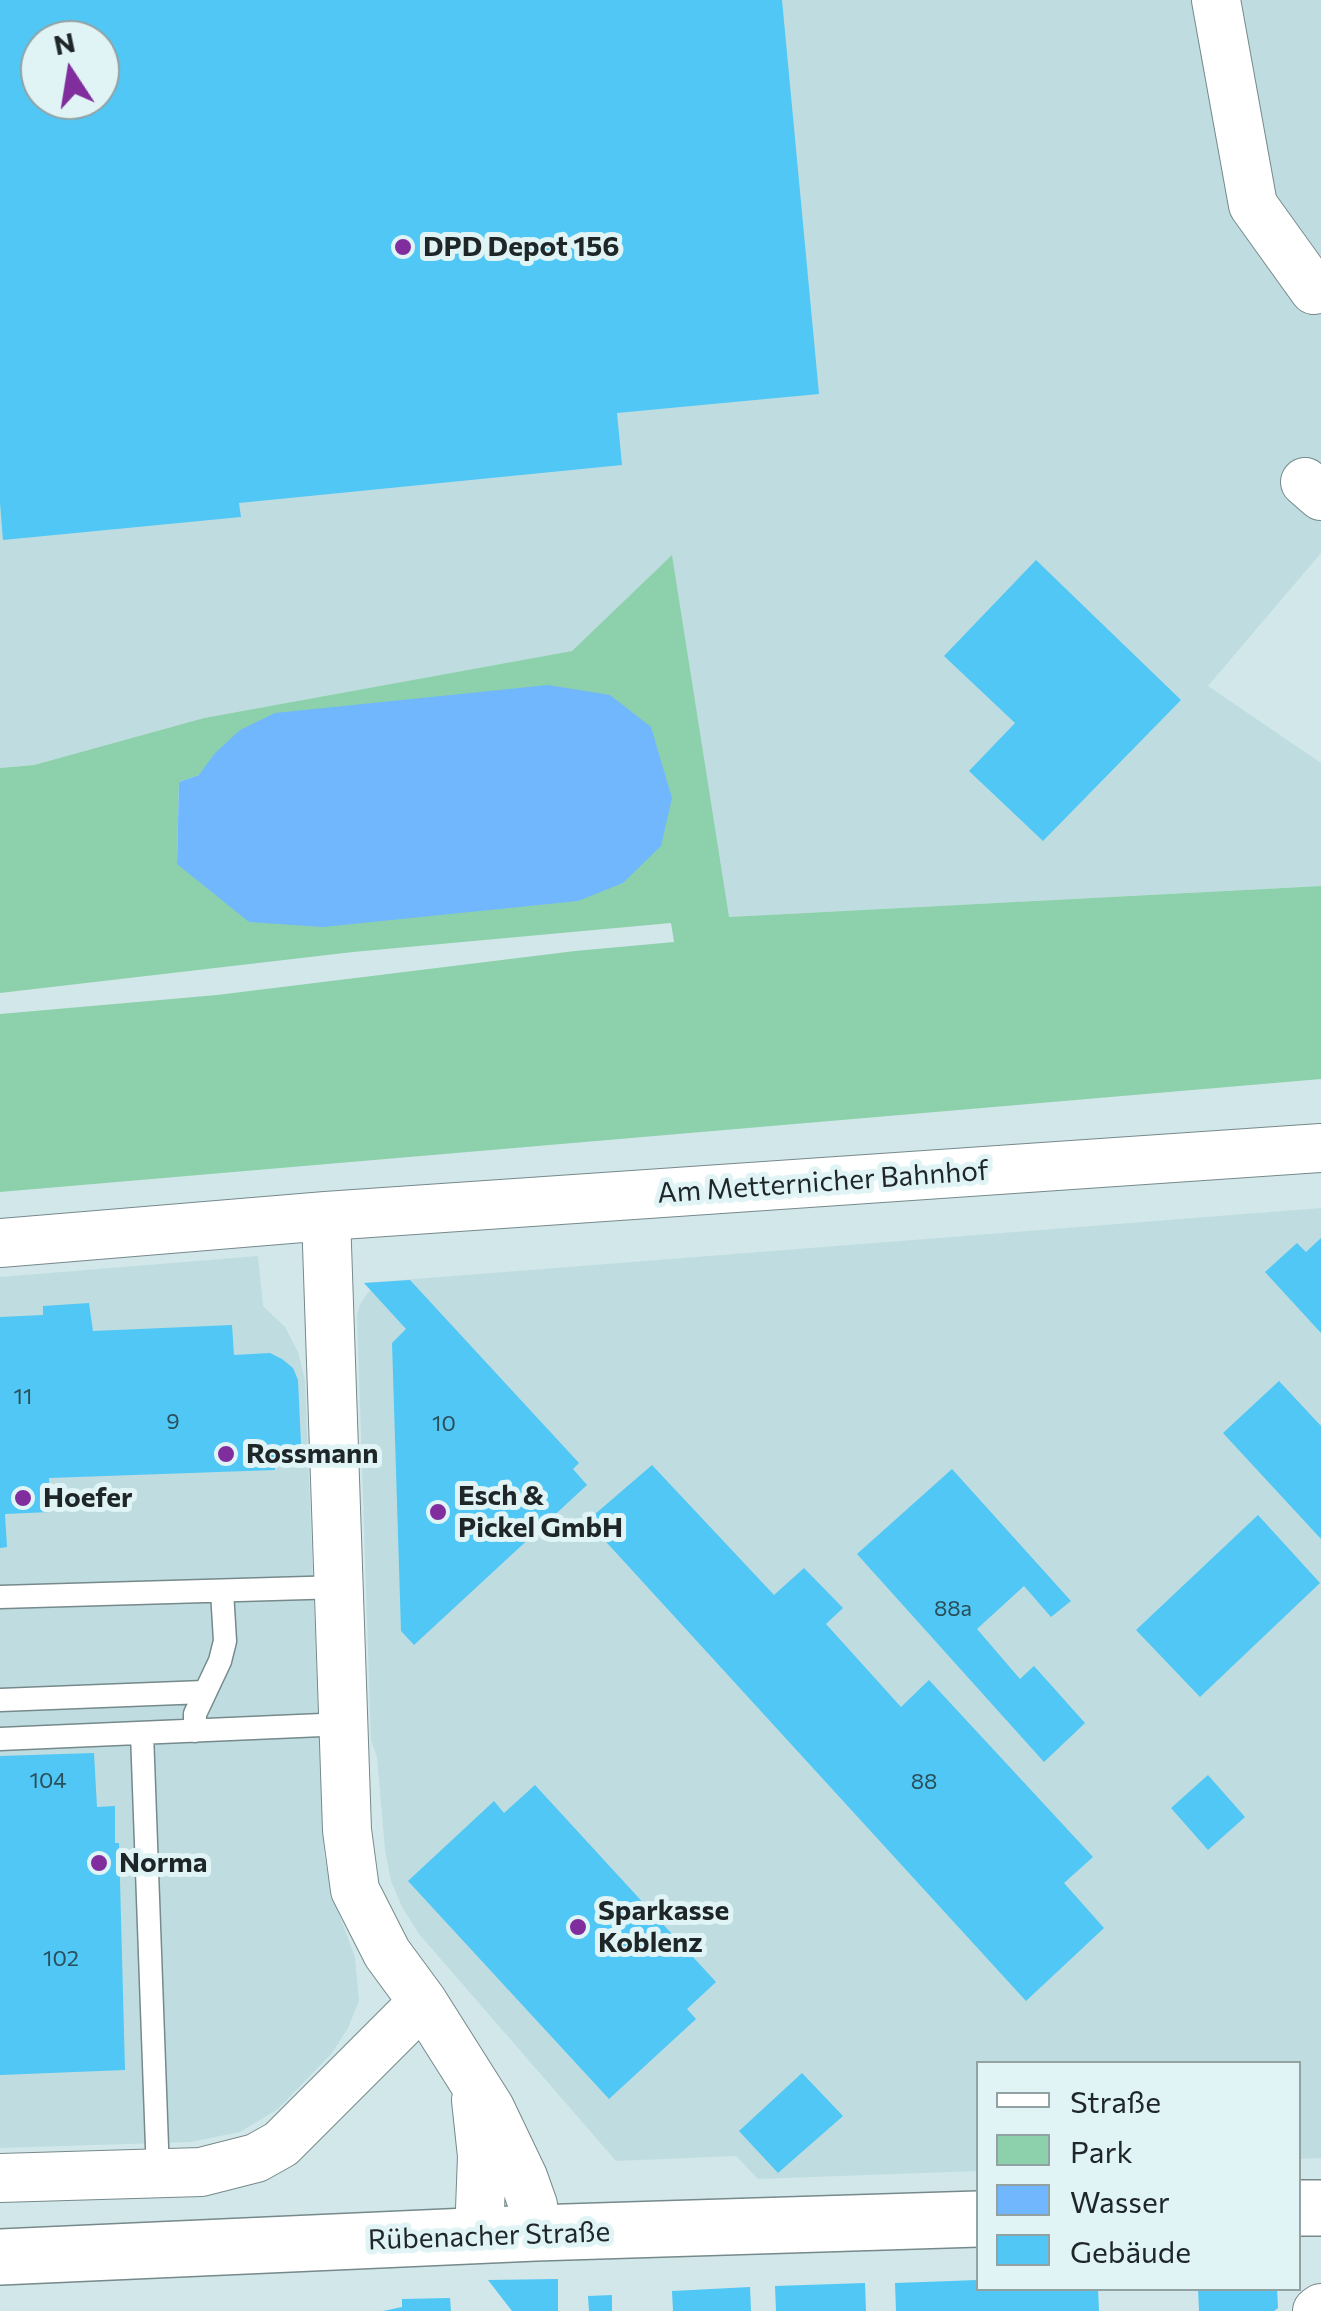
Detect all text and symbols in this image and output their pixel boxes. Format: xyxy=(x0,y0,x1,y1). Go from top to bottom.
north arrow xyxy=(20,20,120,120)
text: N xyxy=(50,24,78,61)
place label: DPD Depot 156 xyxy=(423,230,620,264)
marker: DPD Depot 156 xyxy=(392,236,414,258)
street label: Am Metternicher Bahnhof xyxy=(656,1154,990,1210)
house number: 11 xyxy=(14,1384,32,1410)
house number: 9 xyxy=(166,1409,180,1435)
house number: 10 xyxy=(432,1411,456,1437)
place label: Rossmann xyxy=(246,1437,378,1471)
marker: Rossmann xyxy=(215,1443,237,1465)
place label: Esch & Pickel GmbH xyxy=(458,1479,623,1545)
place label: Hoefer xyxy=(43,1481,133,1515)
marker: Hoefer xyxy=(12,1487,34,1509)
marker: Esch & Pickel GmbH xyxy=(427,1501,449,1523)
house number: 88a xyxy=(934,1596,972,1622)
house number: 104 xyxy=(30,1768,66,1794)
house number: 88 xyxy=(911,1769,937,1795)
place label: Norma xyxy=(119,1846,207,1880)
marker: Norma xyxy=(88,1852,110,1874)
place label: Sparkasse Koblenz xyxy=(598,1894,729,1960)
marker: Sparkasse Koblenz xyxy=(567,1916,589,1938)
house number: 102 xyxy=(43,1946,79,1972)
legend xyxy=(976,2061,1301,2291)
text: Straße xyxy=(1070,2082,1161,2119)
text: Park xyxy=(1070,2132,1133,2169)
text: Wasser xyxy=(1070,2182,1170,2219)
street label: Rübenacher Straße xyxy=(367,2215,611,2257)
text: Gebäude xyxy=(1070,2232,1191,2269)

